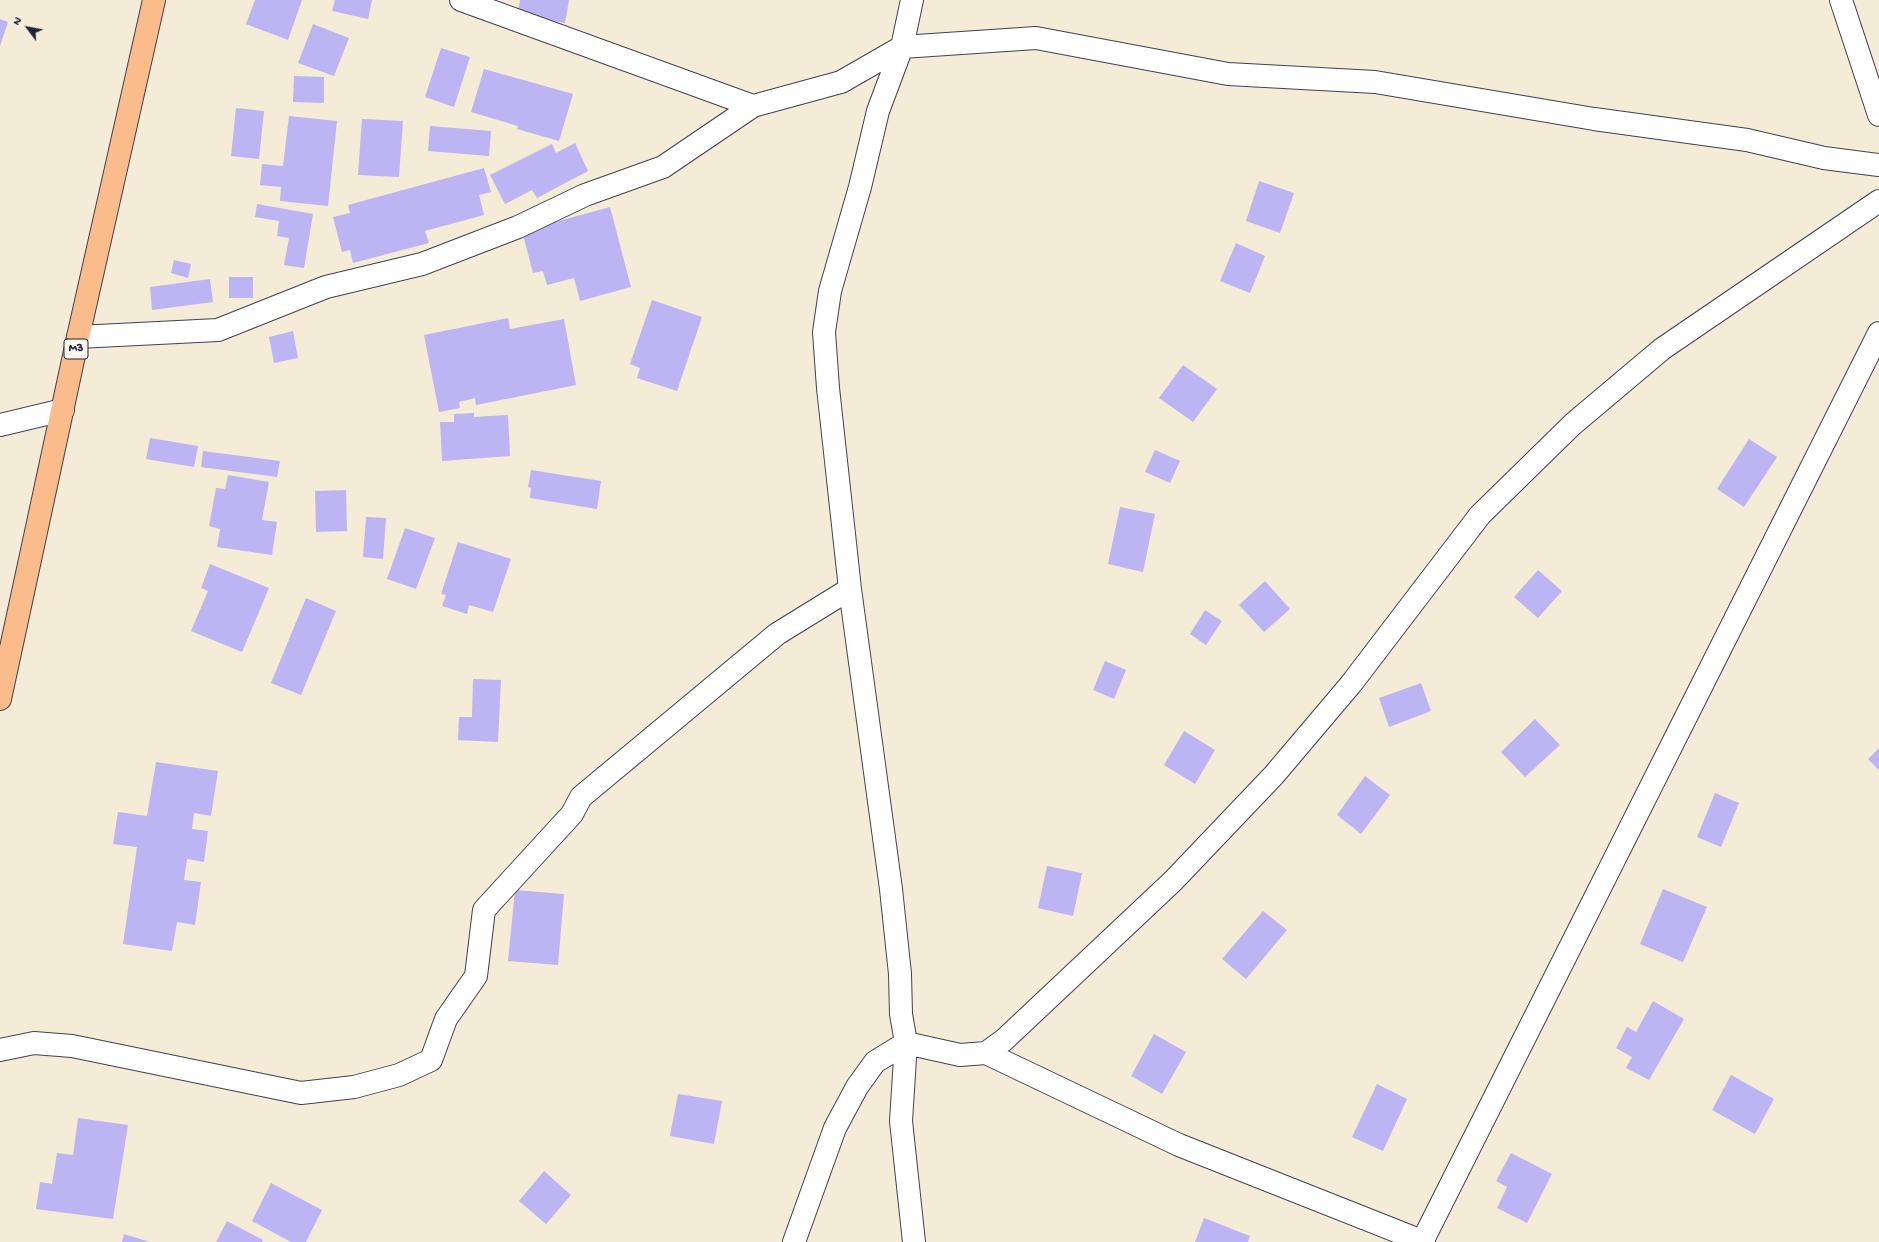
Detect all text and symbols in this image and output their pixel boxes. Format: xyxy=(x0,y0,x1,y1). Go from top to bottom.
north arrow xyxy=(8,8,48,48)
text: N xyxy=(11,15,25,28)
road number: M3 xyxy=(64,339,88,359)

